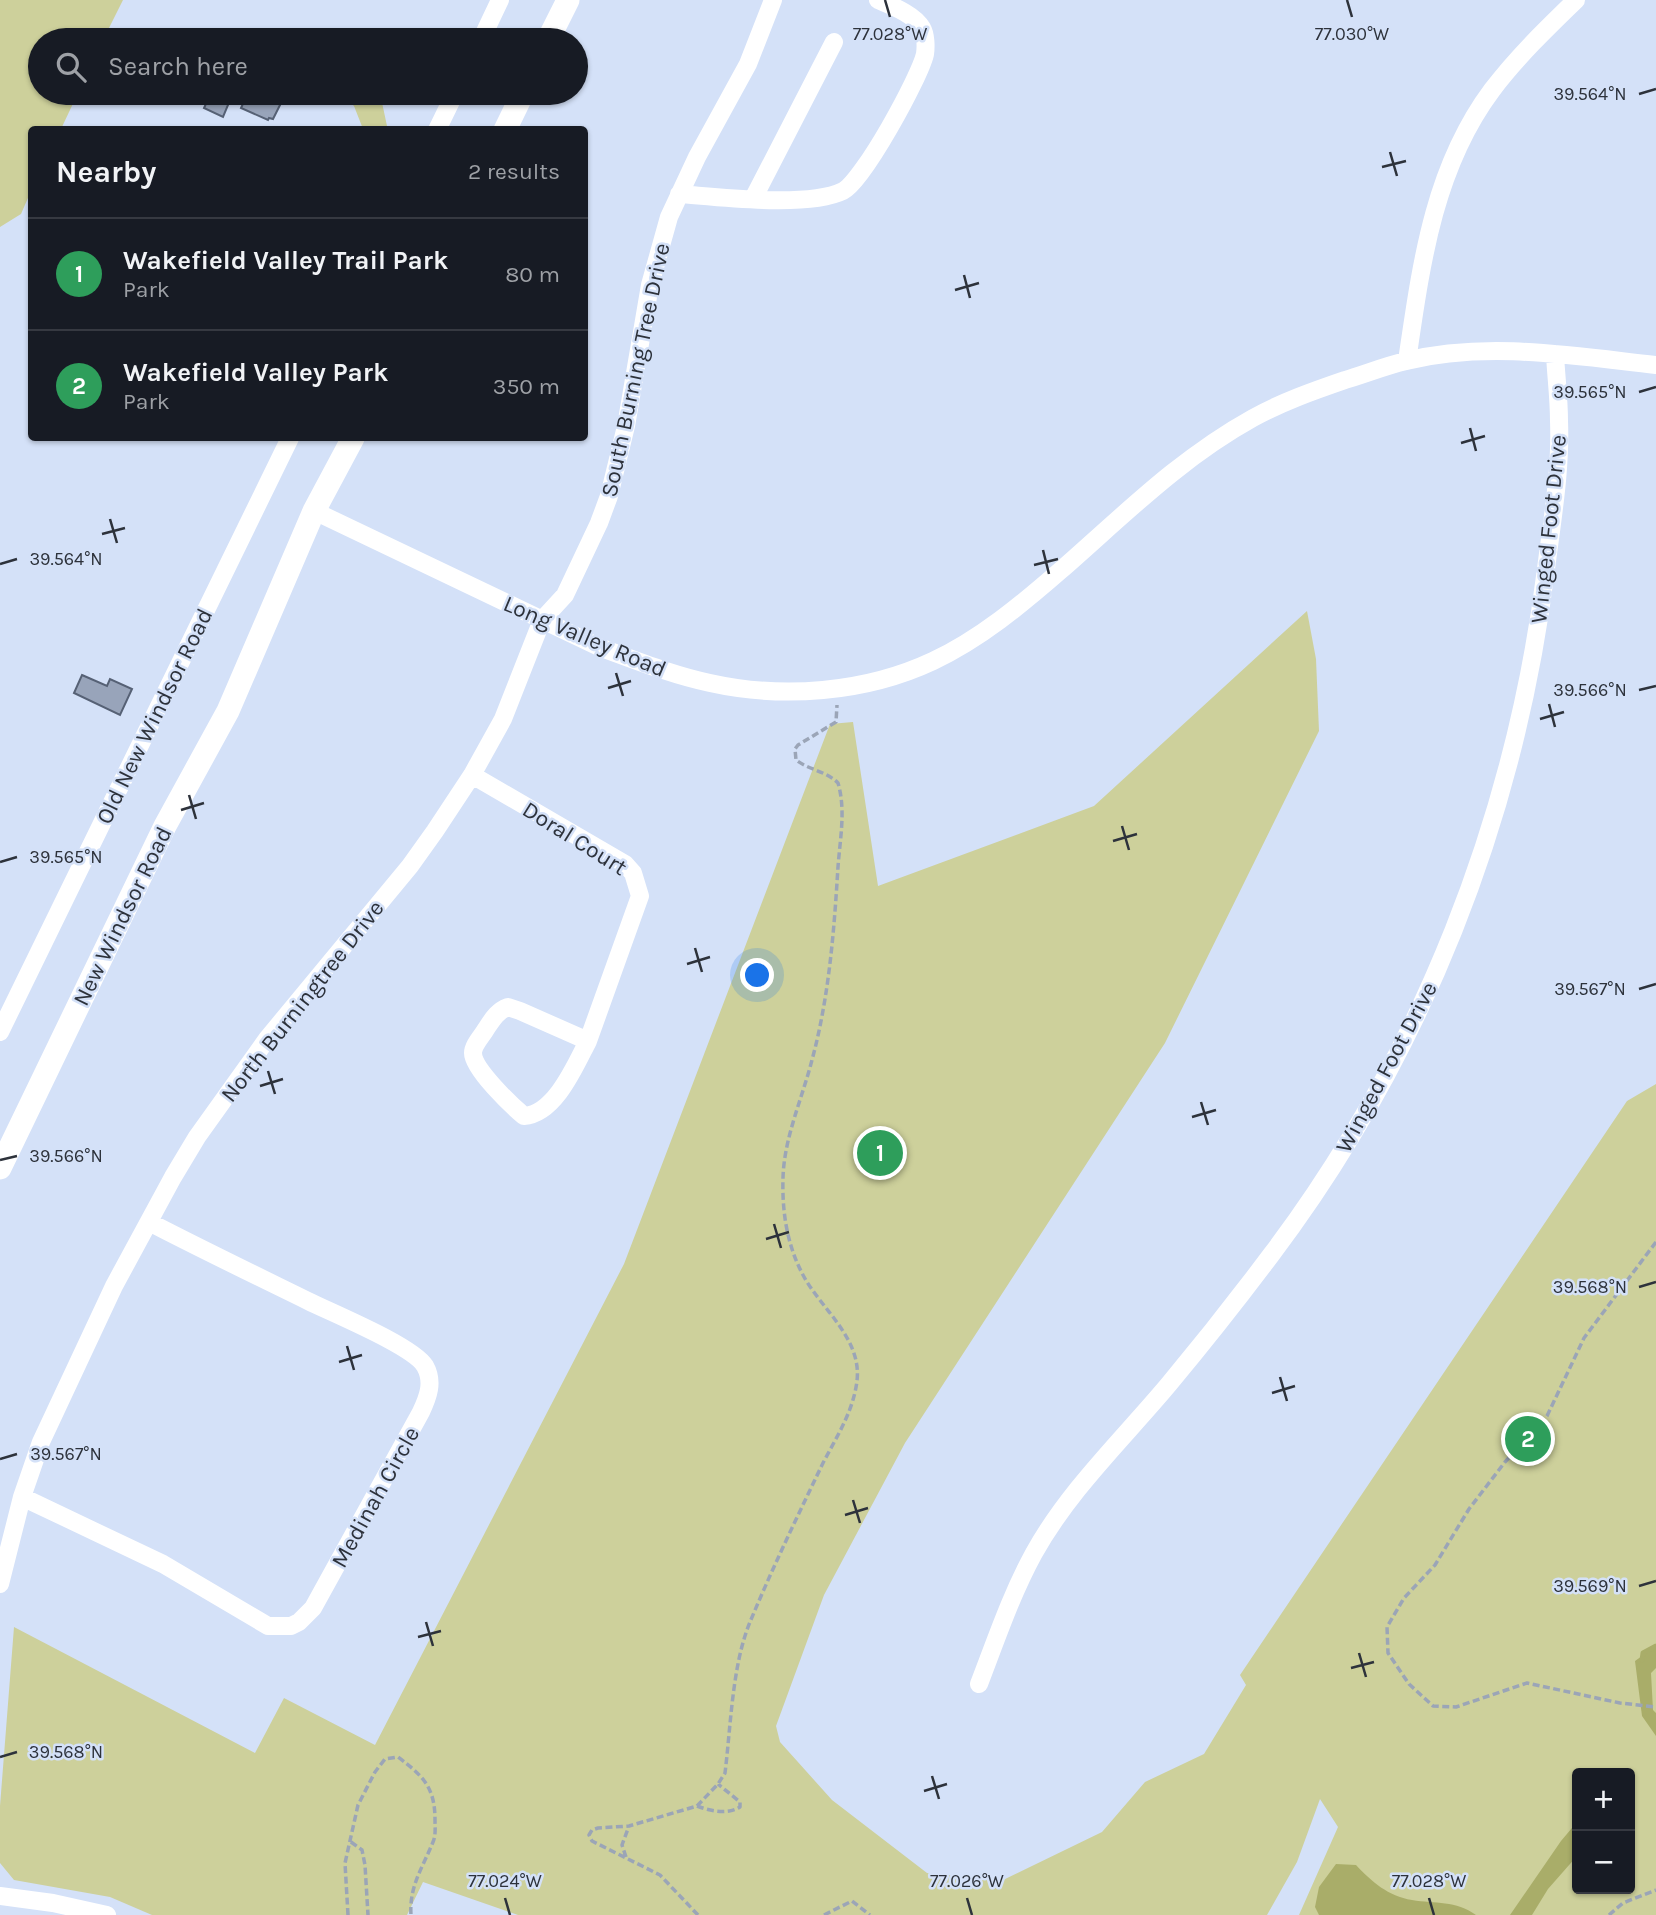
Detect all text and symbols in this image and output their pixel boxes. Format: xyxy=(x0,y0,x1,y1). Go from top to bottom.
text: 77.028°W xyxy=(853,23,927,45)
text: 77.030°W xyxy=(1315,23,1389,45)
search box xyxy=(28,28,588,105)
icon: search xyxy=(52,48,90,86)
text: Search here xyxy=(108,51,248,82)
text: 39.564°N xyxy=(1553,83,1627,105)
text: Nearby xyxy=(56,154,156,190)
text: 2 results xyxy=(468,158,560,185)
street label: South Burning Tree Drive xyxy=(595,241,676,500)
text: Wakefield Valley Trail Park xyxy=(123,245,448,276)
text: 1 xyxy=(75,261,83,288)
text: 80 m xyxy=(505,261,560,288)
text: Park xyxy=(123,276,170,303)
text: Wakefield Valley Park xyxy=(123,357,388,388)
text: 2 xyxy=(72,373,86,400)
text: 350 m xyxy=(493,373,560,400)
text: 39.565°N xyxy=(1553,381,1627,403)
text: Park xyxy=(123,388,170,415)
street label: Winged Foot Drive xyxy=(1525,433,1572,625)
text: 39.564°N xyxy=(29,548,103,570)
street label: Long Valley Road xyxy=(499,590,670,683)
street label: Old New Windsor Road xyxy=(91,604,218,828)
text: 39.566°N xyxy=(1553,679,1627,701)
street label: Doral Court xyxy=(517,796,632,881)
street label: New Windsor Road xyxy=(67,822,178,1010)
text: 39.565°N xyxy=(29,846,103,868)
street label: North Burningtree Drive xyxy=(215,895,390,1108)
your location xyxy=(740,958,774,992)
street label: Winged Foot Drive xyxy=(1330,977,1443,1157)
text: 39.567°N xyxy=(1554,978,1626,1000)
pin: 1 xyxy=(857,1127,903,1179)
text: 39.566°N xyxy=(29,1145,103,1167)
text: 39.568°N xyxy=(1553,1276,1627,1298)
pin: 2 xyxy=(1505,1413,1551,1465)
street label: Medinah Circle xyxy=(326,1422,425,1572)
text: 39.567°N xyxy=(30,1443,102,1465)
text: 39.569°N xyxy=(1553,1575,1627,1597)
text: 39.568°N xyxy=(29,1741,103,1763)
map controls xyxy=(1572,1768,1635,1894)
button: + xyxy=(1572,1768,1635,1831)
button: − xyxy=(1572,1831,1635,1894)
text: 77.024°W xyxy=(468,1870,542,1892)
text: 77.026°W xyxy=(930,1870,1004,1892)
text: 77.028°W xyxy=(1392,1870,1466,1892)

